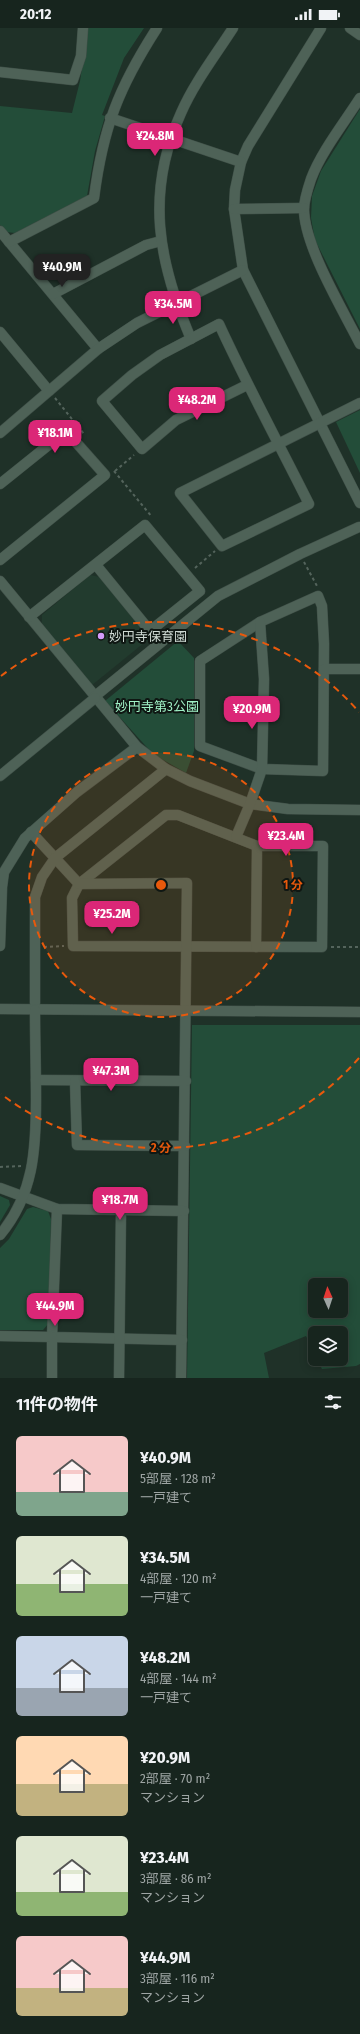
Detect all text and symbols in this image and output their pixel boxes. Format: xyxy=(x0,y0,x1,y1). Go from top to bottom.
text: 20:12 xyxy=(20,5,51,23)
pin: ¥24.8M xyxy=(122,123,188,157)
text: ¥24.8M xyxy=(136,128,174,143)
pin: ¥40.9M xyxy=(29,254,95,288)
text: ¥40.9M xyxy=(42,259,82,274)
pin: ¥34.5M xyxy=(140,291,206,325)
text: ¥34.5M xyxy=(154,296,192,311)
pin: ¥48.2M xyxy=(164,387,230,421)
text: ¥48.2M xyxy=(178,392,216,407)
pin: ¥18.1M xyxy=(22,420,88,454)
text: ¥18.1M xyxy=(37,425,73,440)
place label: 妙円寺保育園 xyxy=(109,629,187,644)
marker: 妙円寺保育園 xyxy=(96,631,106,641)
pin: ¥20.9M xyxy=(219,696,285,730)
park label: 妙円寺第3公園 xyxy=(115,699,199,714)
text: ¥20.9M xyxy=(233,701,271,716)
pin: ¥23.4M xyxy=(253,823,319,857)
text: ¥23.4M xyxy=(267,828,305,843)
centre of rings xyxy=(154,878,168,892)
text: 1 分 xyxy=(283,878,303,892)
pin: ¥25.2M xyxy=(79,901,145,935)
text: ¥25.2M xyxy=(93,906,131,921)
pin: ¥47.3M xyxy=(78,1058,144,1092)
text: ¥47.3M xyxy=(92,1063,130,1078)
text: 2 分 xyxy=(150,1141,171,1155)
pin: ¥18.7M xyxy=(87,1187,153,1221)
text: ¥18.7M xyxy=(102,1192,138,1207)
north arrow xyxy=(308,1278,348,1318)
map controls xyxy=(308,1278,348,1366)
pin: ¥44.9M xyxy=(22,1293,88,1327)
text: ¥44.9M xyxy=(36,1298,74,1313)
button: layers xyxy=(308,1326,348,1366)
icon: filters xyxy=(322,1391,344,1413)
text: 11件の物件 xyxy=(16,1394,98,1415)
text: ¥40.9M xyxy=(140,1447,191,1468)
icon: home xyxy=(48,1452,96,1500)
text: 5部屋 · 128 m² xyxy=(140,1471,216,1486)
text: 一戸建て xyxy=(140,1490,192,1505)
text: ¥34.5M xyxy=(140,1547,190,1568)
icon: home xyxy=(48,1552,96,1600)
text: 4部屋 · 120 m² xyxy=(140,1571,216,1586)
text: 一戸建て xyxy=(140,1590,192,1605)
text: ¥48.2M xyxy=(140,1647,190,1668)
icon: home xyxy=(48,1652,96,1700)
text: 4部屋 · 144 m² xyxy=(140,1671,217,1686)
text: 一戸建て xyxy=(140,1690,192,1705)
text: ¥20.9M xyxy=(140,1747,190,1768)
icon: home xyxy=(48,1752,96,1800)
text: 2部屋 · 70 m² xyxy=(140,1771,210,1786)
text: マンション xyxy=(140,1790,205,1805)
text: ¥23.4M xyxy=(140,1847,189,1868)
icon: home xyxy=(48,1852,96,1900)
text: 3部屋 · 86 m² xyxy=(140,1871,211,1886)
text: マンション xyxy=(140,1890,205,1905)
text: ¥44.9M xyxy=(140,1947,190,1968)
icon: home xyxy=(48,1952,96,2000)
text: 3部屋 · 116 m² xyxy=(140,1971,215,1986)
text: マンション xyxy=(140,1990,205,2005)

